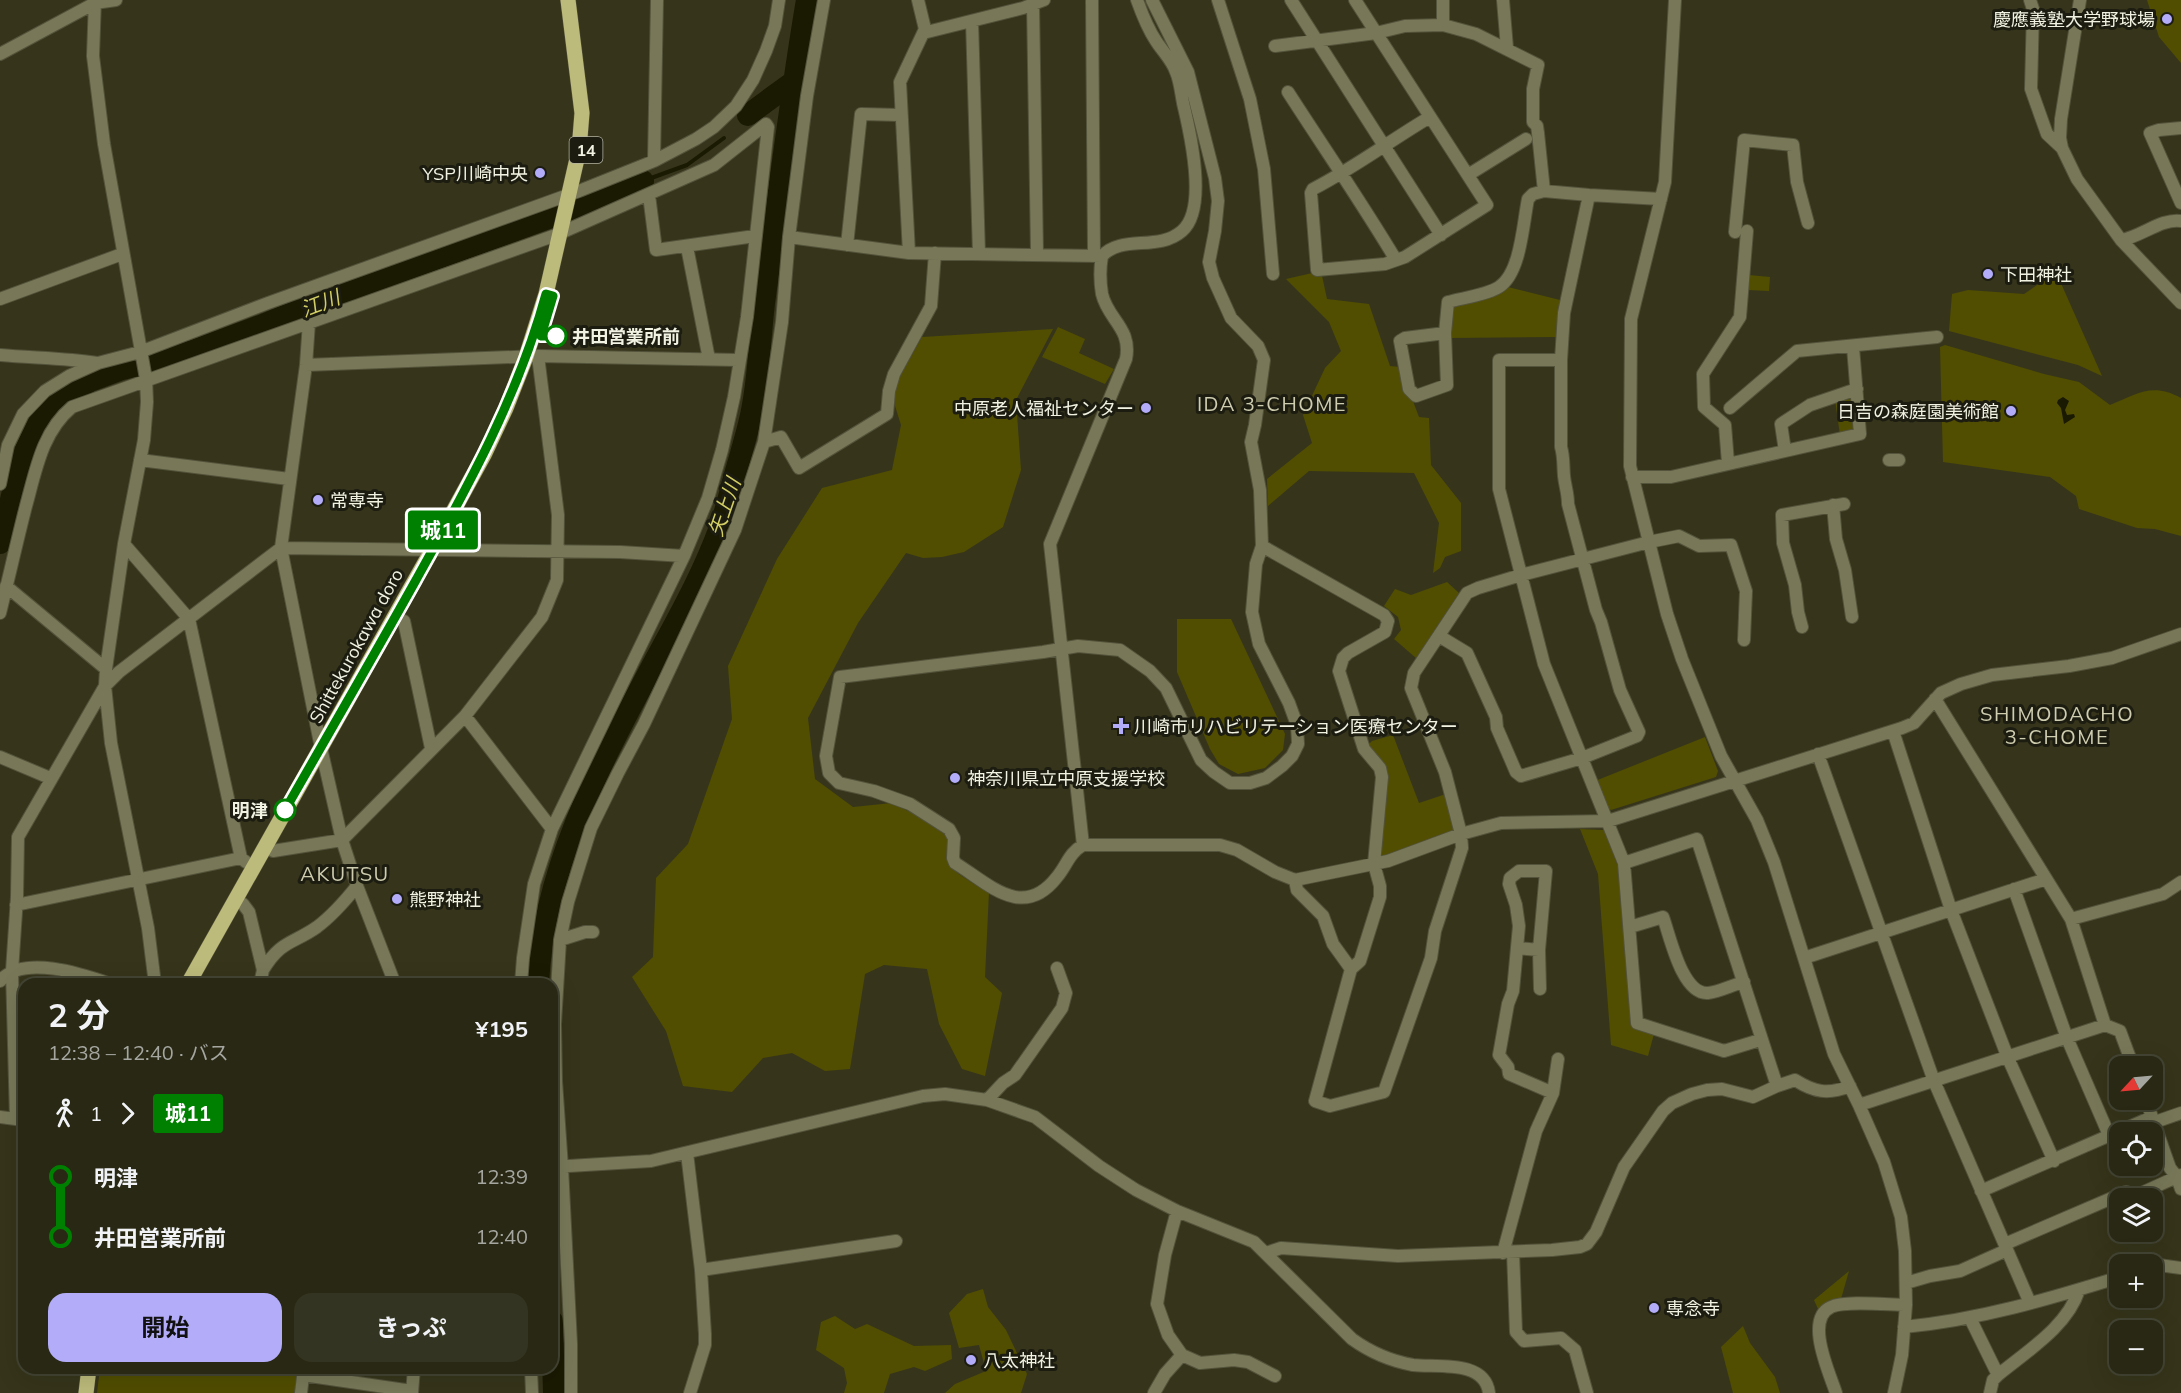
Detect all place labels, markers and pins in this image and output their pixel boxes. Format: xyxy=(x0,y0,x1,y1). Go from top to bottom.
place label: 慶應義塾大学野球場 xyxy=(1993,8,2155,31)
marker: 慶應義塾大学野球場 xyxy=(2160,12,2174,26)
place label: YSP川崎中央 xyxy=(422,162,528,185)
marker: YSP川崎中央 xyxy=(533,166,547,180)
place label: 下田神社 xyxy=(2000,263,2072,286)
marker: 下田神社 xyxy=(1981,267,1995,281)
marker: 井田営業所前 xyxy=(545,325,567,347)
place label: 井田営業所前 xyxy=(572,325,680,348)
place label: 中原老人福祉センター xyxy=(954,397,1134,420)
place label: 日吉の森庭園美術館 xyxy=(1837,400,1999,423)
marker: 中原老人福祉センター xyxy=(1139,401,1153,415)
marker: 日吉の森庭園美術館 xyxy=(2004,404,2018,418)
place label: 常専寺 xyxy=(330,489,384,512)
marker: 常専寺 xyxy=(311,493,325,507)
place label: 川崎市リハビリテーション医療センター xyxy=(1134,715,1458,738)
marker: 川崎市リハビリテーション医療センター xyxy=(1112,717,1130,735)
place label: 神奈川県立中原支援学校 xyxy=(967,767,1165,790)
marker: 神奈川県立中原支援学校 xyxy=(948,771,962,785)
place label: 明津 xyxy=(232,799,268,822)
marker: 明津 xyxy=(274,799,296,821)
place label: 熊野神社 xyxy=(409,888,481,911)
marker: 熊野神社 xyxy=(390,892,404,906)
place label: 専念寺 xyxy=(1666,1297,1720,1320)
marker: 専念寺 xyxy=(1647,1301,1661,1315)
place label: 八太神社 xyxy=(983,1349,1055,1372)
marker: 八太神社 xyxy=(964,1353,978,1367)

